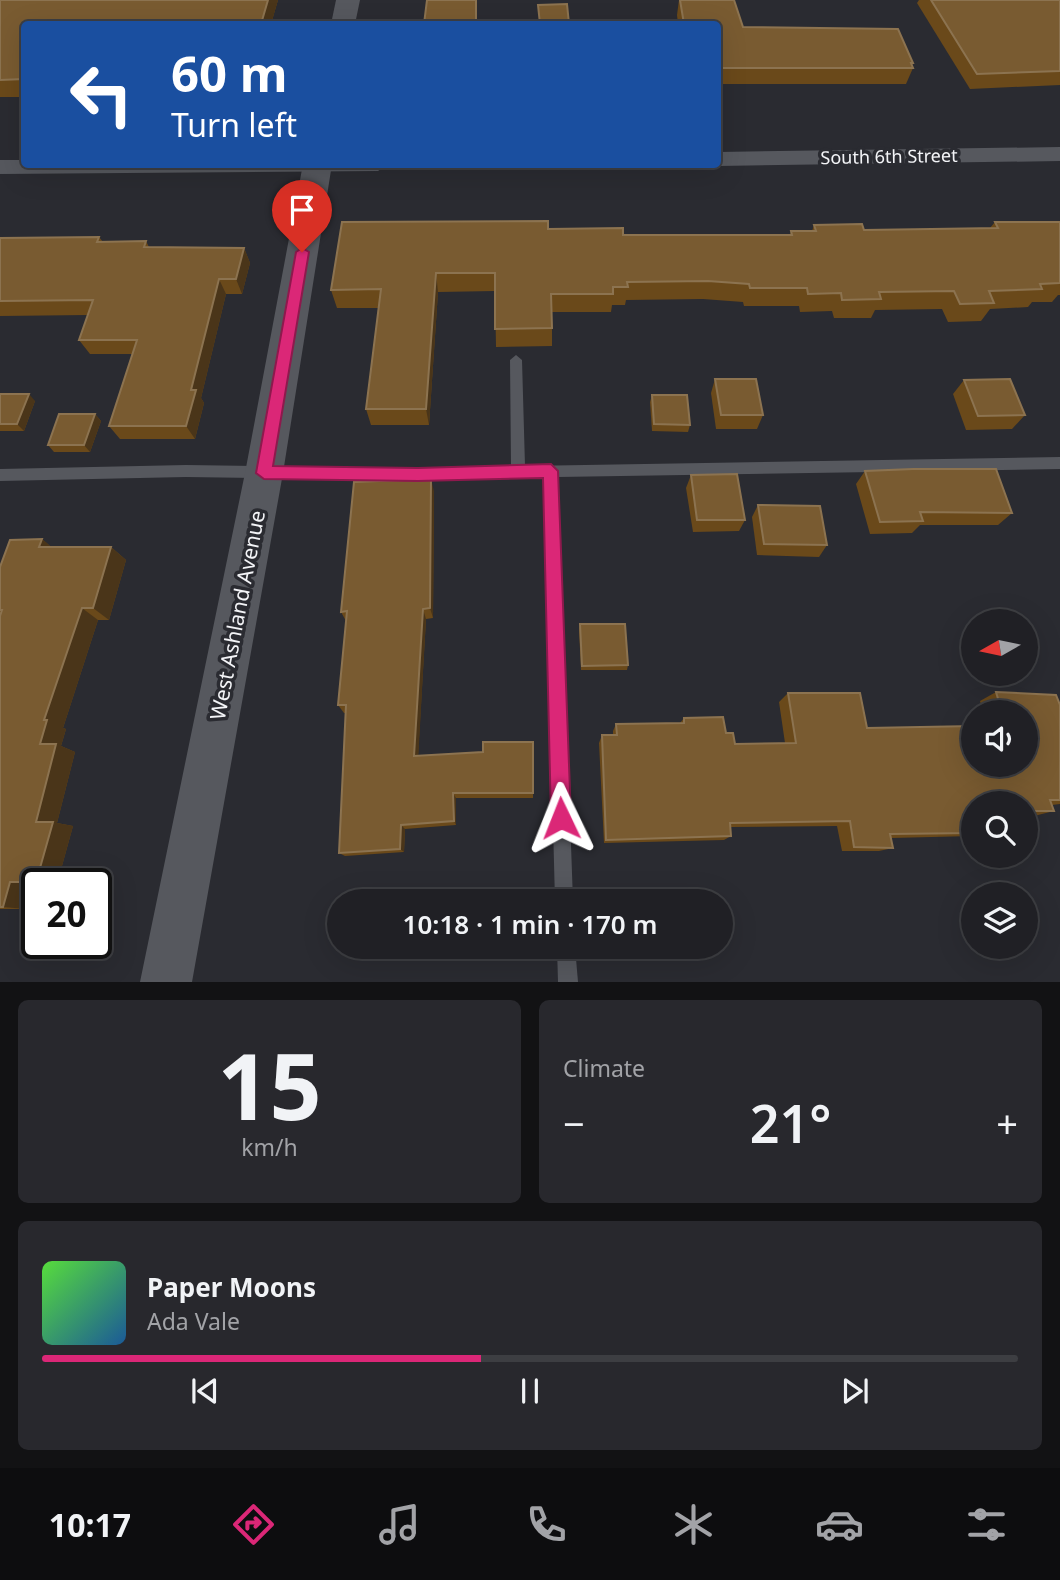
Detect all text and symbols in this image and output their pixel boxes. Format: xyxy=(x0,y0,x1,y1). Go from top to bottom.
text: 60 m xyxy=(171,40,288,106)
icon: left xyxy=(56,49,147,140)
text: Turn left xyxy=(171,103,297,146)
street label: South 6th Street xyxy=(820,143,958,169)
pin xyxy=(272,180,332,252)
icon: arrive xyxy=(283,191,321,229)
street label: West Ashland Avenue xyxy=(203,508,271,722)
north arrow xyxy=(961,609,1038,686)
map controls xyxy=(961,609,1038,959)
button: sound xyxy=(961,700,1038,777)
position arrow xyxy=(524,781,598,855)
button: search xyxy=(961,791,1038,868)
speed limit sign: 20 xyxy=(21,868,112,959)
button: layers xyxy=(961,882,1038,959)
text: 10:18 · 1 min · 170 m xyxy=(403,906,657,942)
text: 15 xyxy=(217,1023,322,1147)
text: Climate xyxy=(563,1052,645,1084)
text: 21° xyxy=(750,1087,831,1158)
text: − xyxy=(563,1097,585,1149)
text: + xyxy=(996,1097,1018,1149)
text: km/h xyxy=(241,1131,298,1163)
text: Paper Moons xyxy=(147,1269,316,1305)
text: Ada Vale xyxy=(147,1305,240,1337)
icon: previous xyxy=(186,1372,224,1410)
icon: pause xyxy=(511,1372,549,1410)
icon: next xyxy=(836,1372,874,1410)
icon: directions xyxy=(229,1500,278,1549)
icon: music xyxy=(375,1500,424,1549)
icon: phone xyxy=(522,1500,571,1549)
icon: climate xyxy=(669,1500,718,1549)
icon: car xyxy=(815,1500,864,1549)
icon: filters xyxy=(962,1500,1011,1549)
text: 10:17 xyxy=(49,1503,131,1546)

